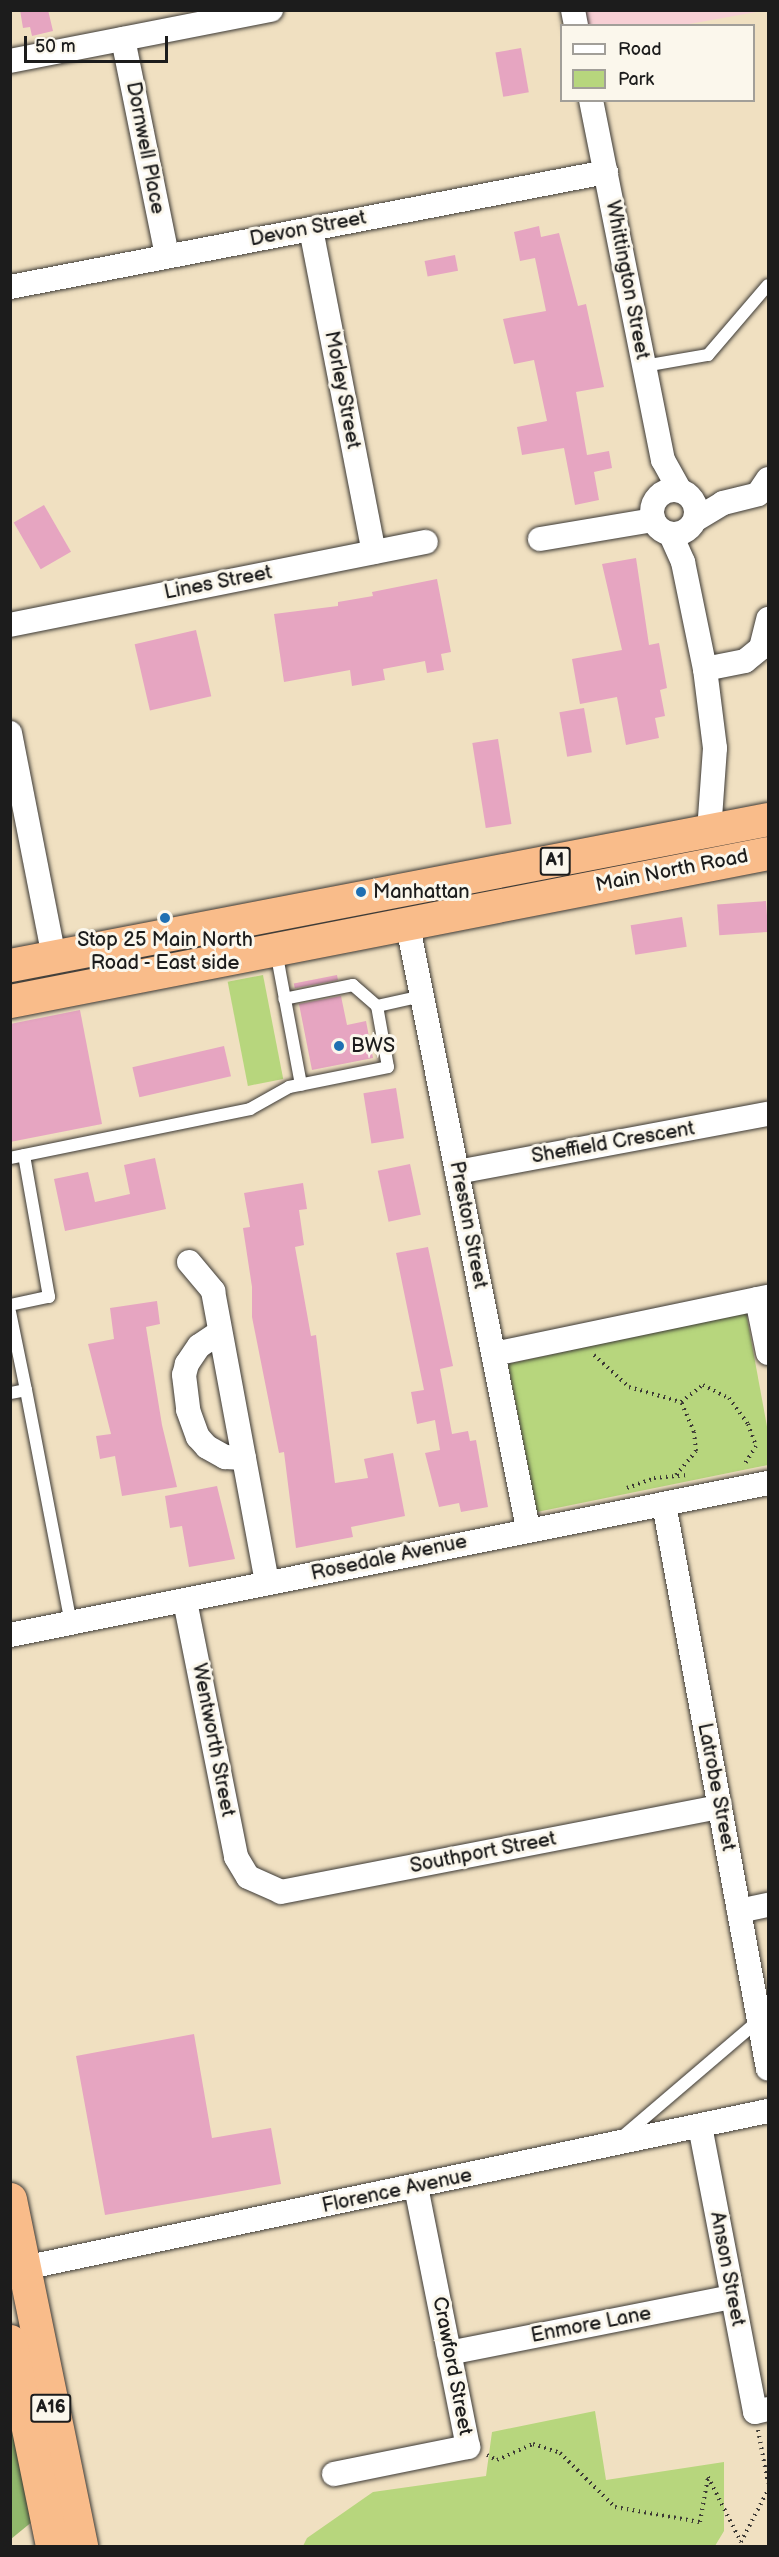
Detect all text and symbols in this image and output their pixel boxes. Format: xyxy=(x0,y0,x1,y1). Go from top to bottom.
scale bar xyxy=(27,24,171,62)
legend xyxy=(560,24,755,102)
text: 50 m xyxy=(35,36,76,57)
text: Road xyxy=(618,39,662,60)
text: Park xyxy=(618,69,654,90)
street label: Dornwell Place xyxy=(120,80,170,216)
street label: Whittington Street xyxy=(600,198,654,362)
street label: Devon Street xyxy=(248,206,368,252)
street label: Morley Street xyxy=(319,328,365,452)
street label: Lines Street xyxy=(162,561,274,605)
street label: Main North Road xyxy=(594,844,750,898)
road number: A1 xyxy=(538,846,572,876)
place label: Manhattan xyxy=(373,880,470,904)
marker: Manhattan xyxy=(354,885,368,899)
marker: Stop 25 Main North Road - East side xyxy=(158,911,172,925)
place label: Stop 25 Main North Road - East side xyxy=(77,928,253,975)
place label: BWS xyxy=(351,1034,395,1058)
marker: BWS xyxy=(332,1039,346,1053)
street label: Sheffield Crescent xyxy=(530,1117,696,1169)
street label: Preston Street xyxy=(444,1159,492,1291)
street label: Rosedale Avenue xyxy=(309,1530,469,1586)
street label: Wentworth Street xyxy=(186,1661,240,1819)
street label: Latrobe Street xyxy=(692,1721,740,1853)
street label: Southport Street xyxy=(408,1827,558,1879)
street label: Florence Avenue xyxy=(320,2163,474,2219)
street label: Anson Street xyxy=(704,2210,750,2328)
street label: Crawford Street xyxy=(427,2294,477,2438)
street label: Enmore Lane xyxy=(529,2302,653,2348)
road number: A16 xyxy=(30,2393,72,2423)

